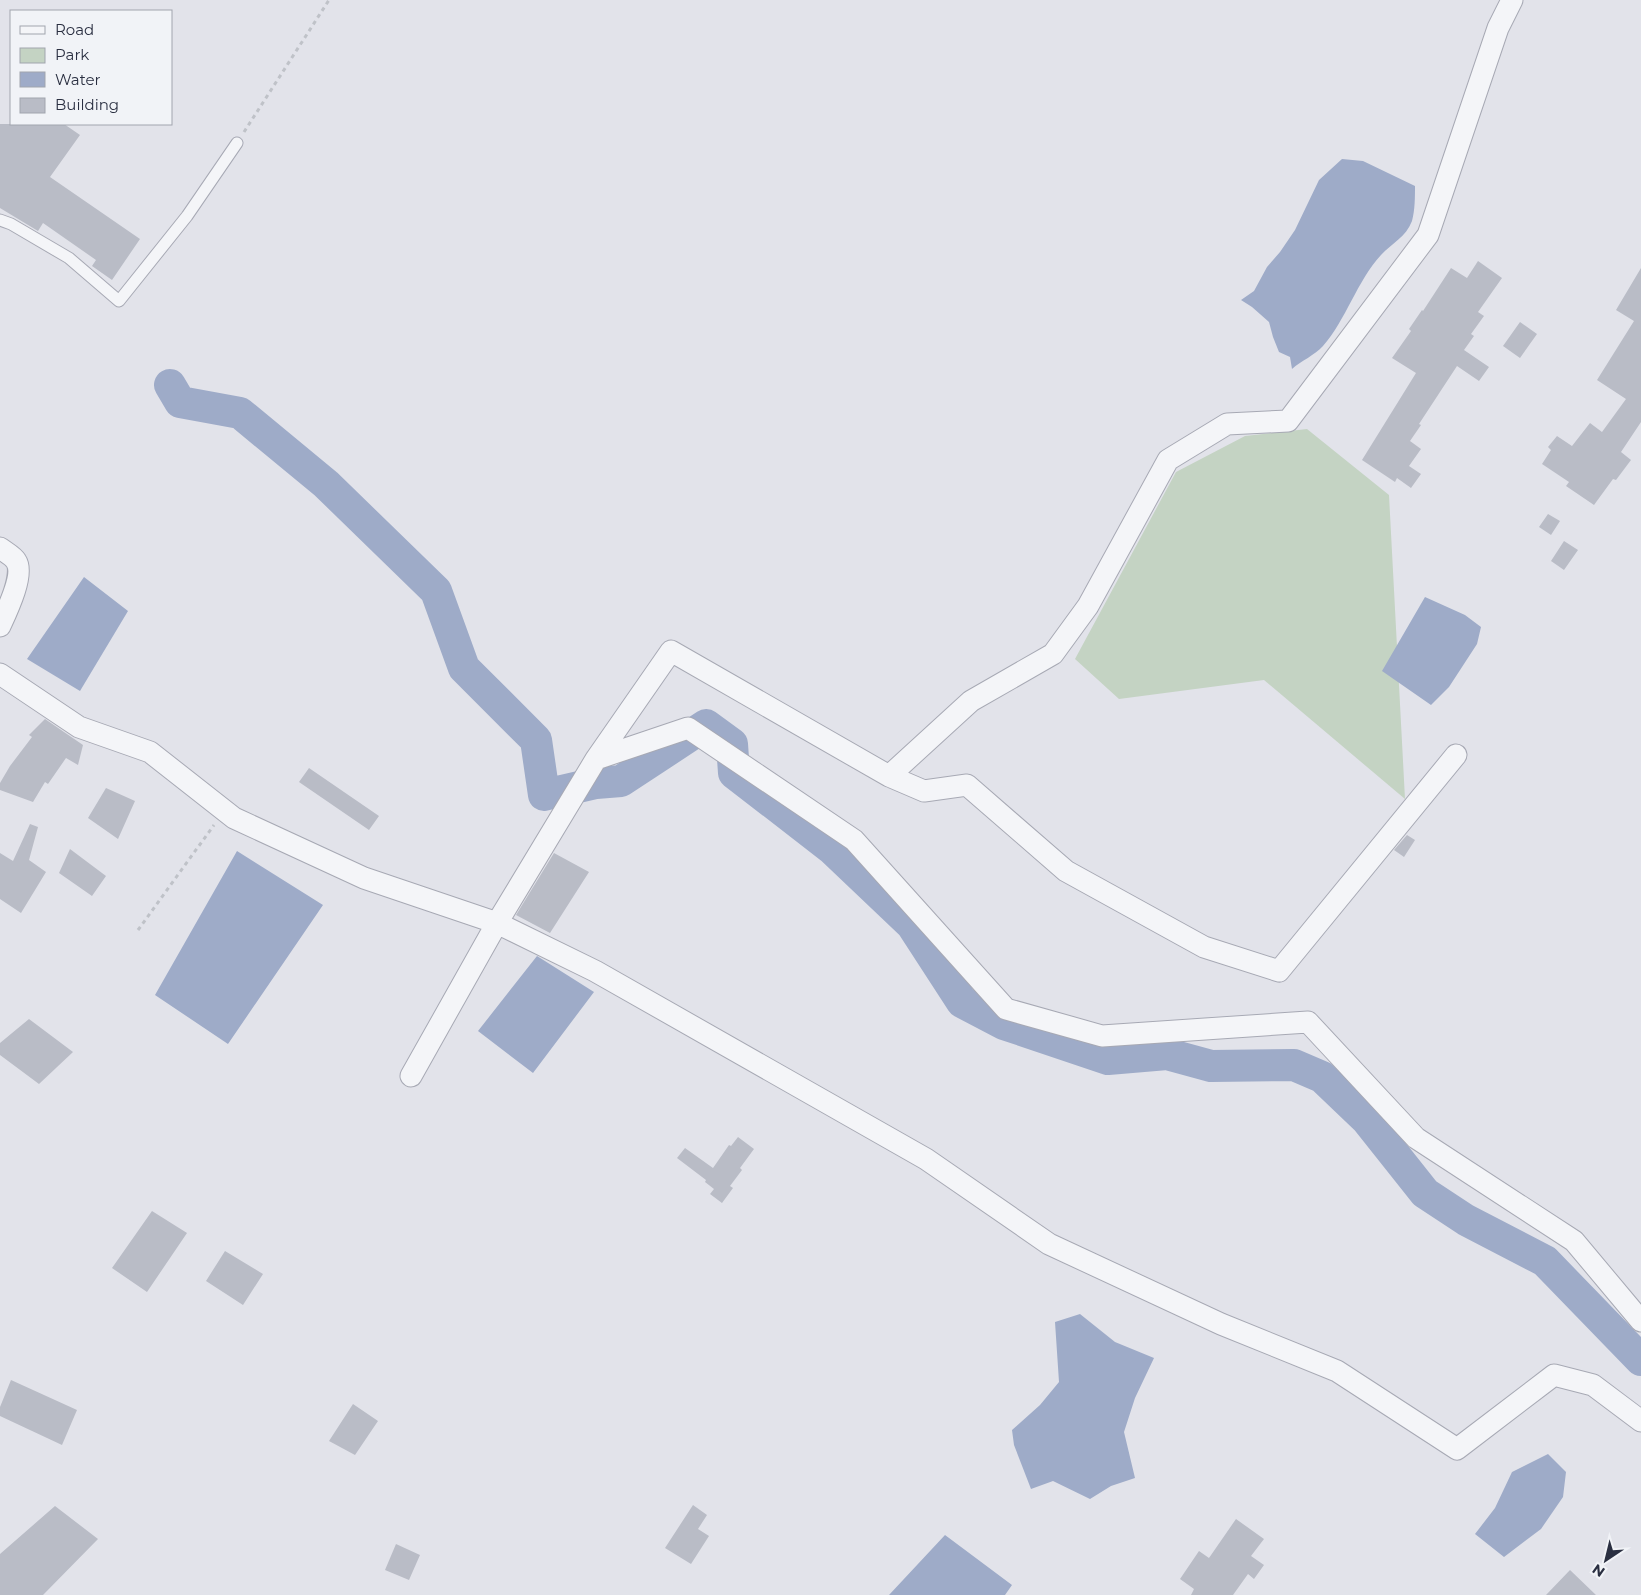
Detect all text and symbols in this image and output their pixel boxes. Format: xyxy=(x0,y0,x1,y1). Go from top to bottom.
legend xyxy=(10,10,172,125)
text: Road xyxy=(55,20,94,39)
text: Park xyxy=(55,45,89,64)
text: Water xyxy=(55,70,101,89)
text: Building xyxy=(55,95,119,114)
north arrow xyxy=(1581,1535,1631,1585)
text: N xyxy=(1589,1560,1608,1581)

